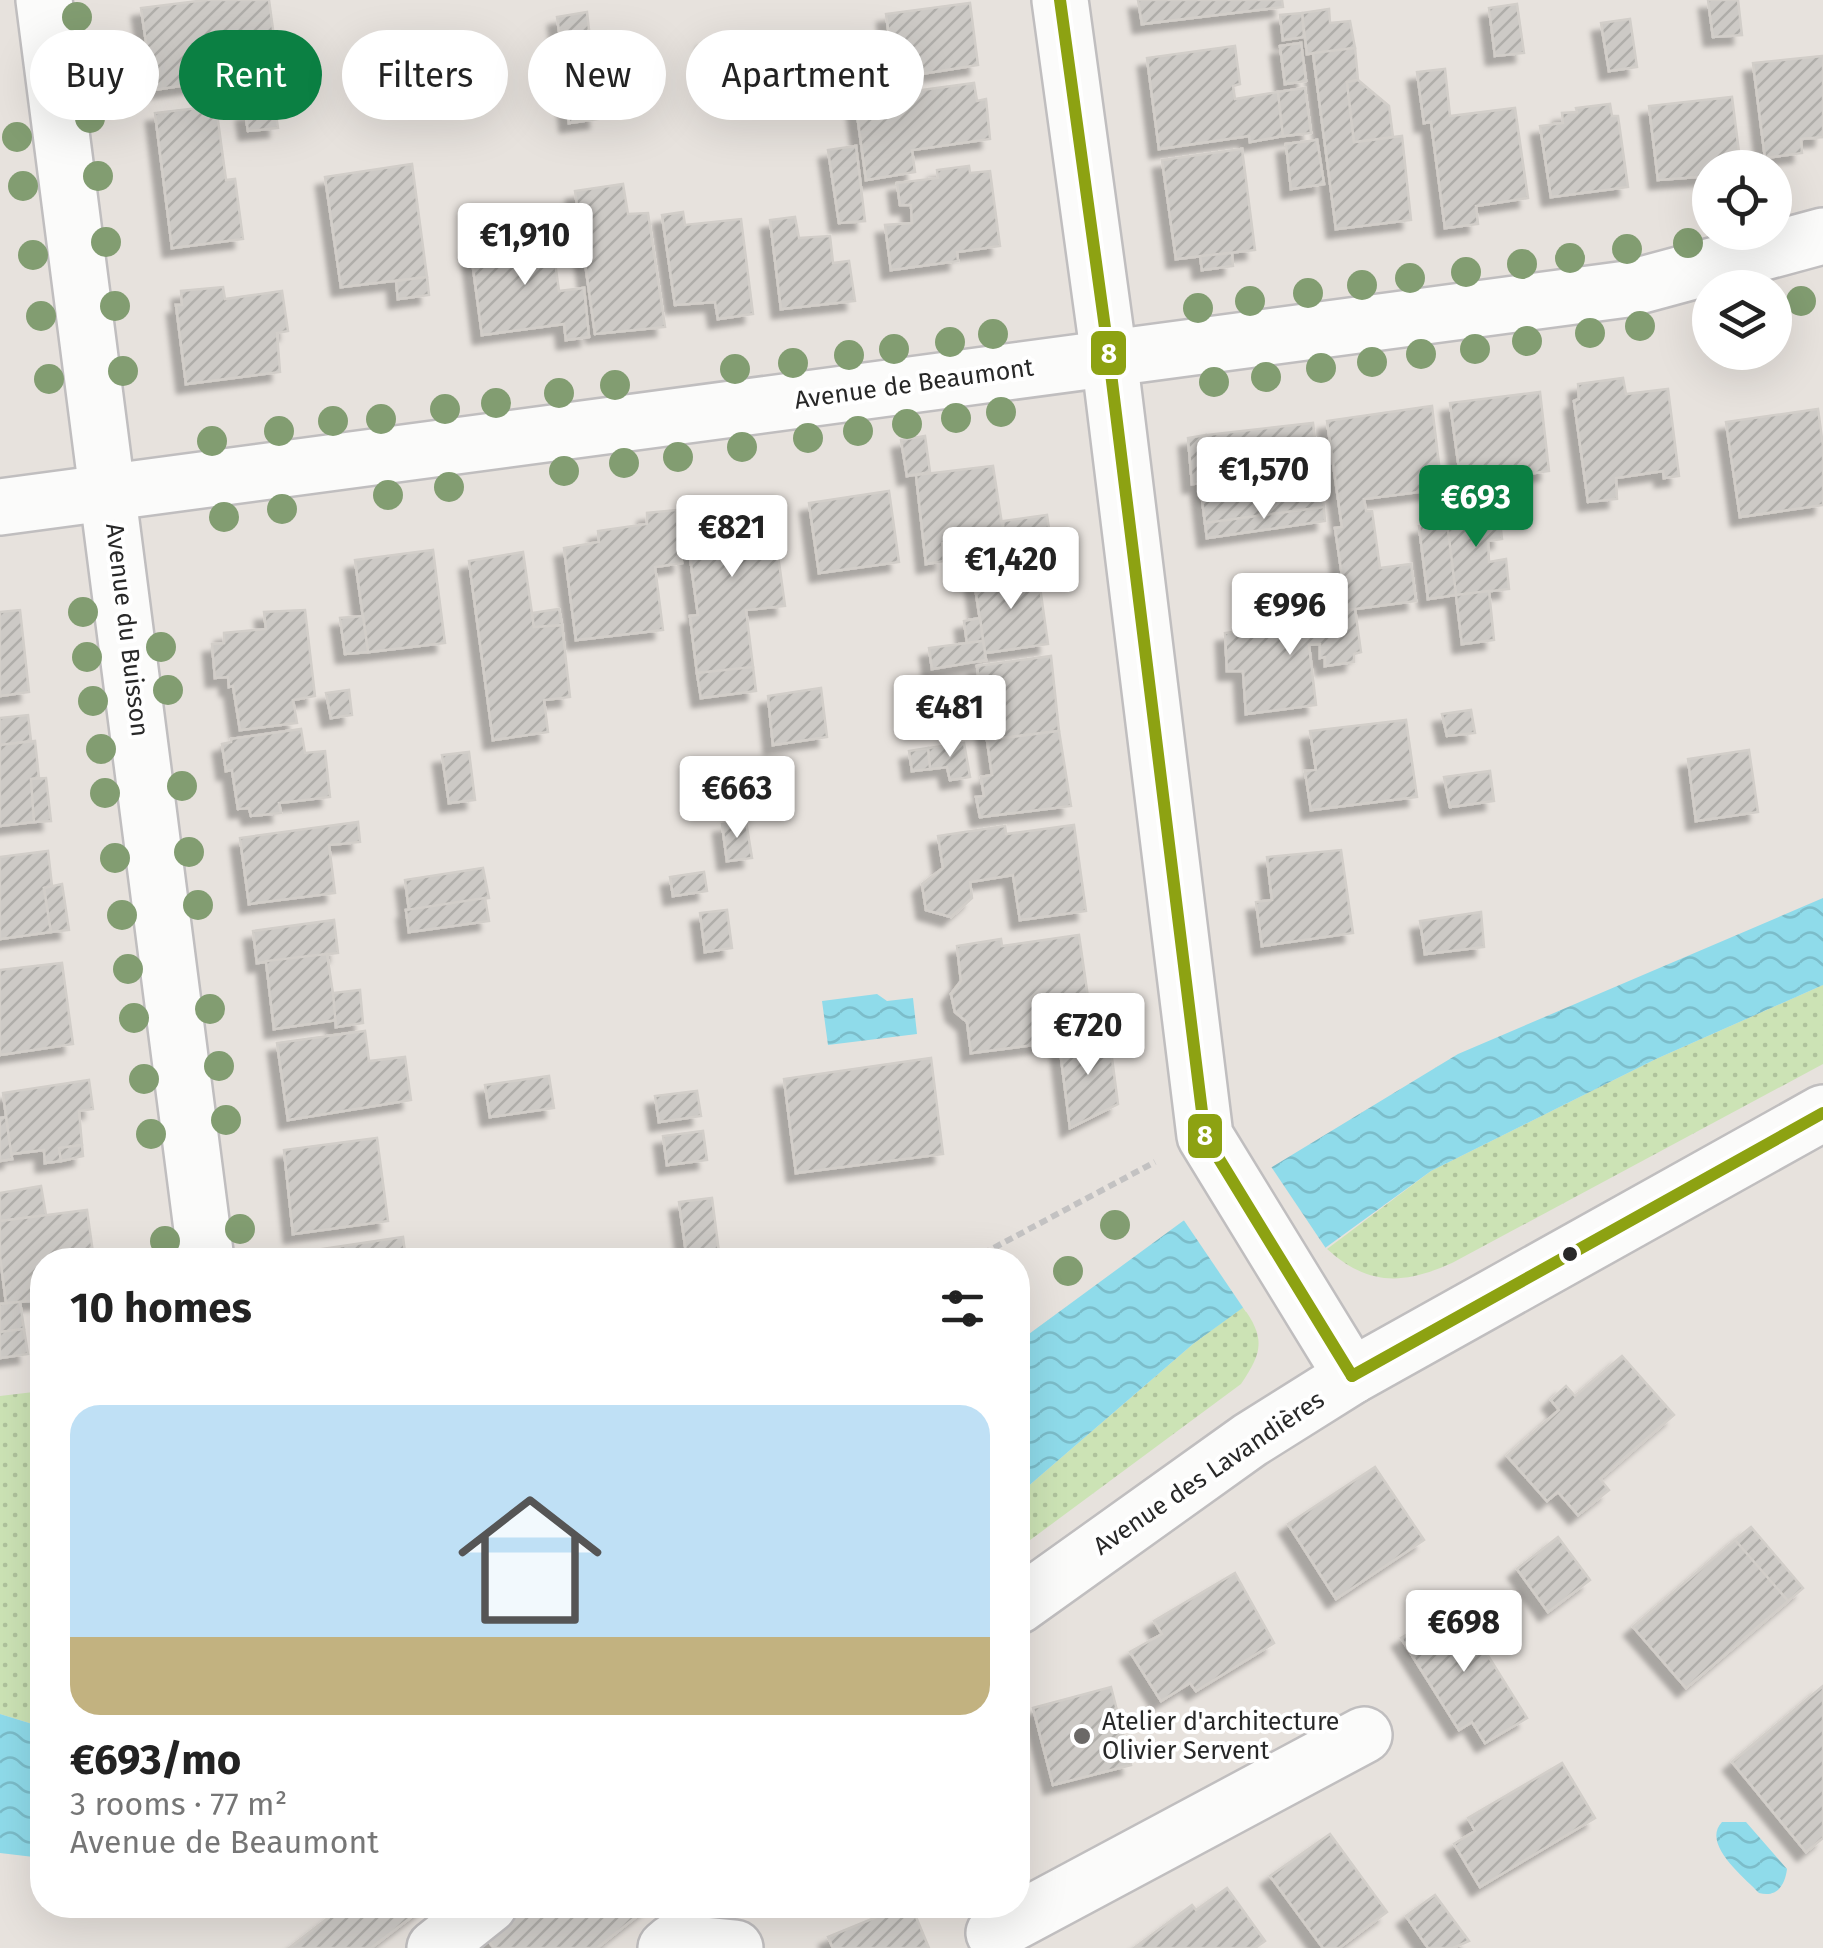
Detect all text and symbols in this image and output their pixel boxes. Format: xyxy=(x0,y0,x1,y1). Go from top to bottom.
chip: Buy xyxy=(30,30,159,120)
chip: Rent xyxy=(179,30,322,120)
chip: Filters xyxy=(342,30,508,120)
chip: New xyxy=(528,30,666,120)
chip: Apartment xyxy=(686,30,924,120)
map controls xyxy=(1692,150,1792,370)
button: locate xyxy=(1692,150,1792,250)
pin: €1,910 xyxy=(444,203,606,288)
text: €1,910 xyxy=(480,216,570,254)
button: layers xyxy=(1692,270,1792,370)
line badge: 8 xyxy=(1089,329,1128,377)
text: 8 xyxy=(1101,337,1117,370)
street label: Avenue de Beaumont xyxy=(792,352,1036,416)
pin: €1,570 xyxy=(1183,437,1345,522)
text: €1,570 xyxy=(1219,450,1309,488)
pin: €693 xyxy=(1417,465,1535,550)
text: €693 xyxy=(1441,478,1511,516)
pin: €821 xyxy=(673,495,791,580)
text: €821 xyxy=(698,508,766,546)
street label: Avenue du Buisson xyxy=(99,522,155,738)
pin: €1,420 xyxy=(930,527,1092,612)
text: €1,420 xyxy=(965,540,1057,578)
pin: €996 xyxy=(1231,573,1349,658)
text: €996 xyxy=(1254,586,1326,624)
pin: €481 xyxy=(891,675,1009,760)
text: €481 xyxy=(916,688,984,726)
pin: €663 xyxy=(678,756,796,841)
text: €663 xyxy=(702,769,772,807)
pin: €720 xyxy=(1029,993,1147,1078)
text: €720 xyxy=(1054,1006,1122,1044)
line badge: 8 xyxy=(1186,1112,1224,1160)
text: 8 xyxy=(1197,1119,1213,1152)
unlabelled marker xyxy=(1560,1244,1580,1264)
icon: filters xyxy=(935,1281,990,1336)
text: 10 homes xyxy=(70,1283,252,1333)
street label: Avenue des Lavandières xyxy=(1088,1385,1330,1561)
icon: home xyxy=(440,1470,620,1650)
pin: €698 xyxy=(1405,1590,1523,1675)
text: €698 xyxy=(1428,1603,1500,1641)
place label: Atelier d'architecture Olivier Servent xyxy=(1102,1707,1339,1766)
marker: Atelier d'architecture Olivier Servent xyxy=(1071,1725,1093,1747)
text: €693/mo xyxy=(70,1735,241,1785)
text: 3 rooms · 77 m² xyxy=(70,1785,287,1823)
text: Avenue de Beaumont xyxy=(70,1823,379,1861)

